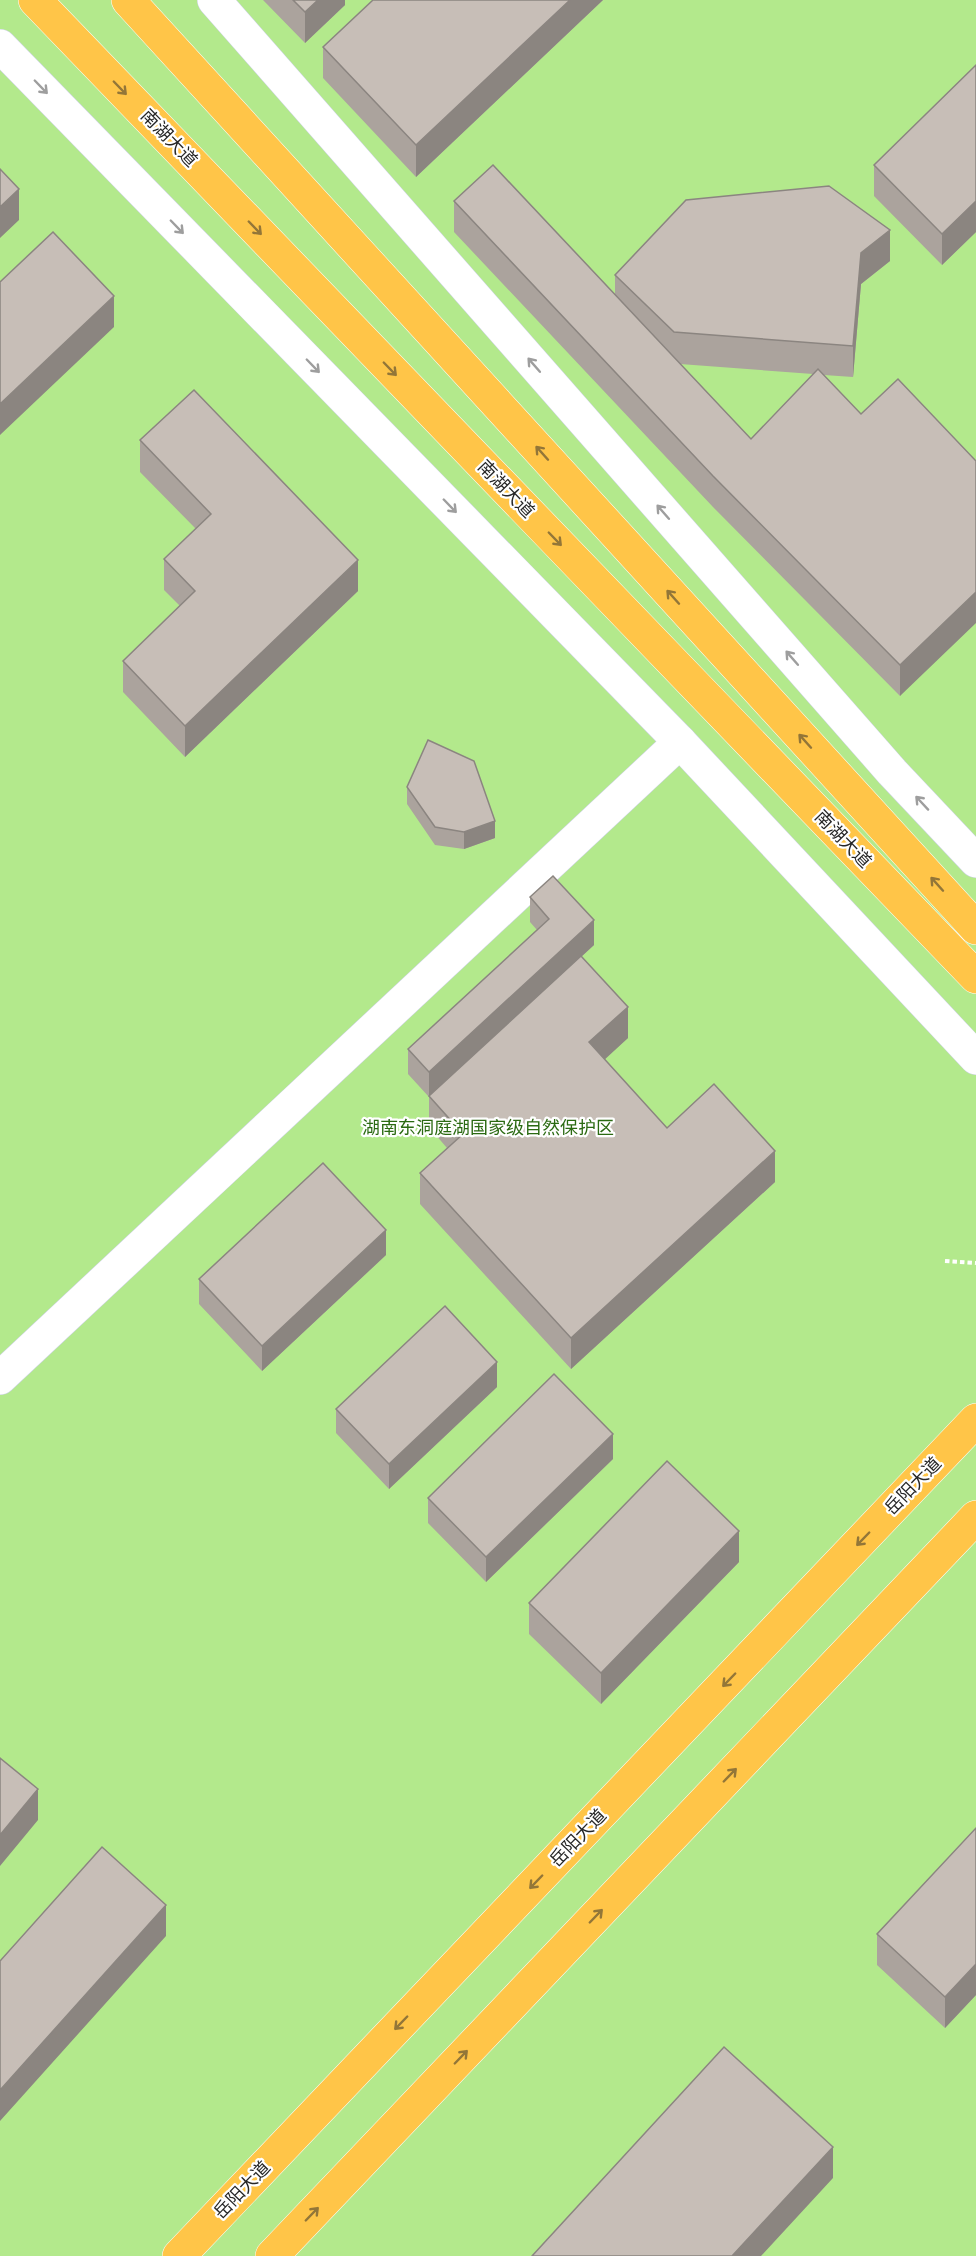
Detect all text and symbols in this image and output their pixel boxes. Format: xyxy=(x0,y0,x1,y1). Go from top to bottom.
one-way arrow xyxy=(34,80,48,95)
one-way arrow xyxy=(112,80,127,95)
street label: 南湖大道 xyxy=(137,104,203,171)
one-way arrow xyxy=(170,219,184,234)
one-way arrow xyxy=(248,220,262,235)
one-way arrow xyxy=(527,358,541,373)
one-way arrow xyxy=(306,359,321,374)
one-way arrow xyxy=(383,361,397,376)
one-way arrow xyxy=(535,446,549,461)
street label: 南湖大道 xyxy=(474,455,540,522)
one-way arrow xyxy=(442,498,457,513)
one-way arrow xyxy=(656,505,670,520)
one-way arrow xyxy=(547,532,562,547)
one-way arrow xyxy=(666,590,680,605)
one-way arrow xyxy=(785,651,799,666)
one-way arrow xyxy=(798,733,812,748)
one-way arrow xyxy=(914,796,929,811)
street label: 南湖大道 xyxy=(811,805,877,872)
one-way arrow xyxy=(929,877,944,892)
park label: 湖南东洞庭湖国家级自然保护区 xyxy=(362,1116,614,1138)
street label: 岳阳大道 xyxy=(879,1452,945,1519)
one-way arrow xyxy=(856,1531,870,1546)
one-way arrow xyxy=(721,1672,736,1687)
one-way arrow xyxy=(723,1768,738,1783)
street label: 岳阳大道 xyxy=(544,1804,610,1871)
one-way arrow xyxy=(529,1874,543,1889)
one-way arrow xyxy=(588,1909,603,1924)
one-way arrow xyxy=(394,2015,409,2030)
one-way arrow xyxy=(454,2050,468,2065)
street label: 岳阳大道 xyxy=(208,2156,274,2223)
one-way arrow xyxy=(305,2206,319,2221)

